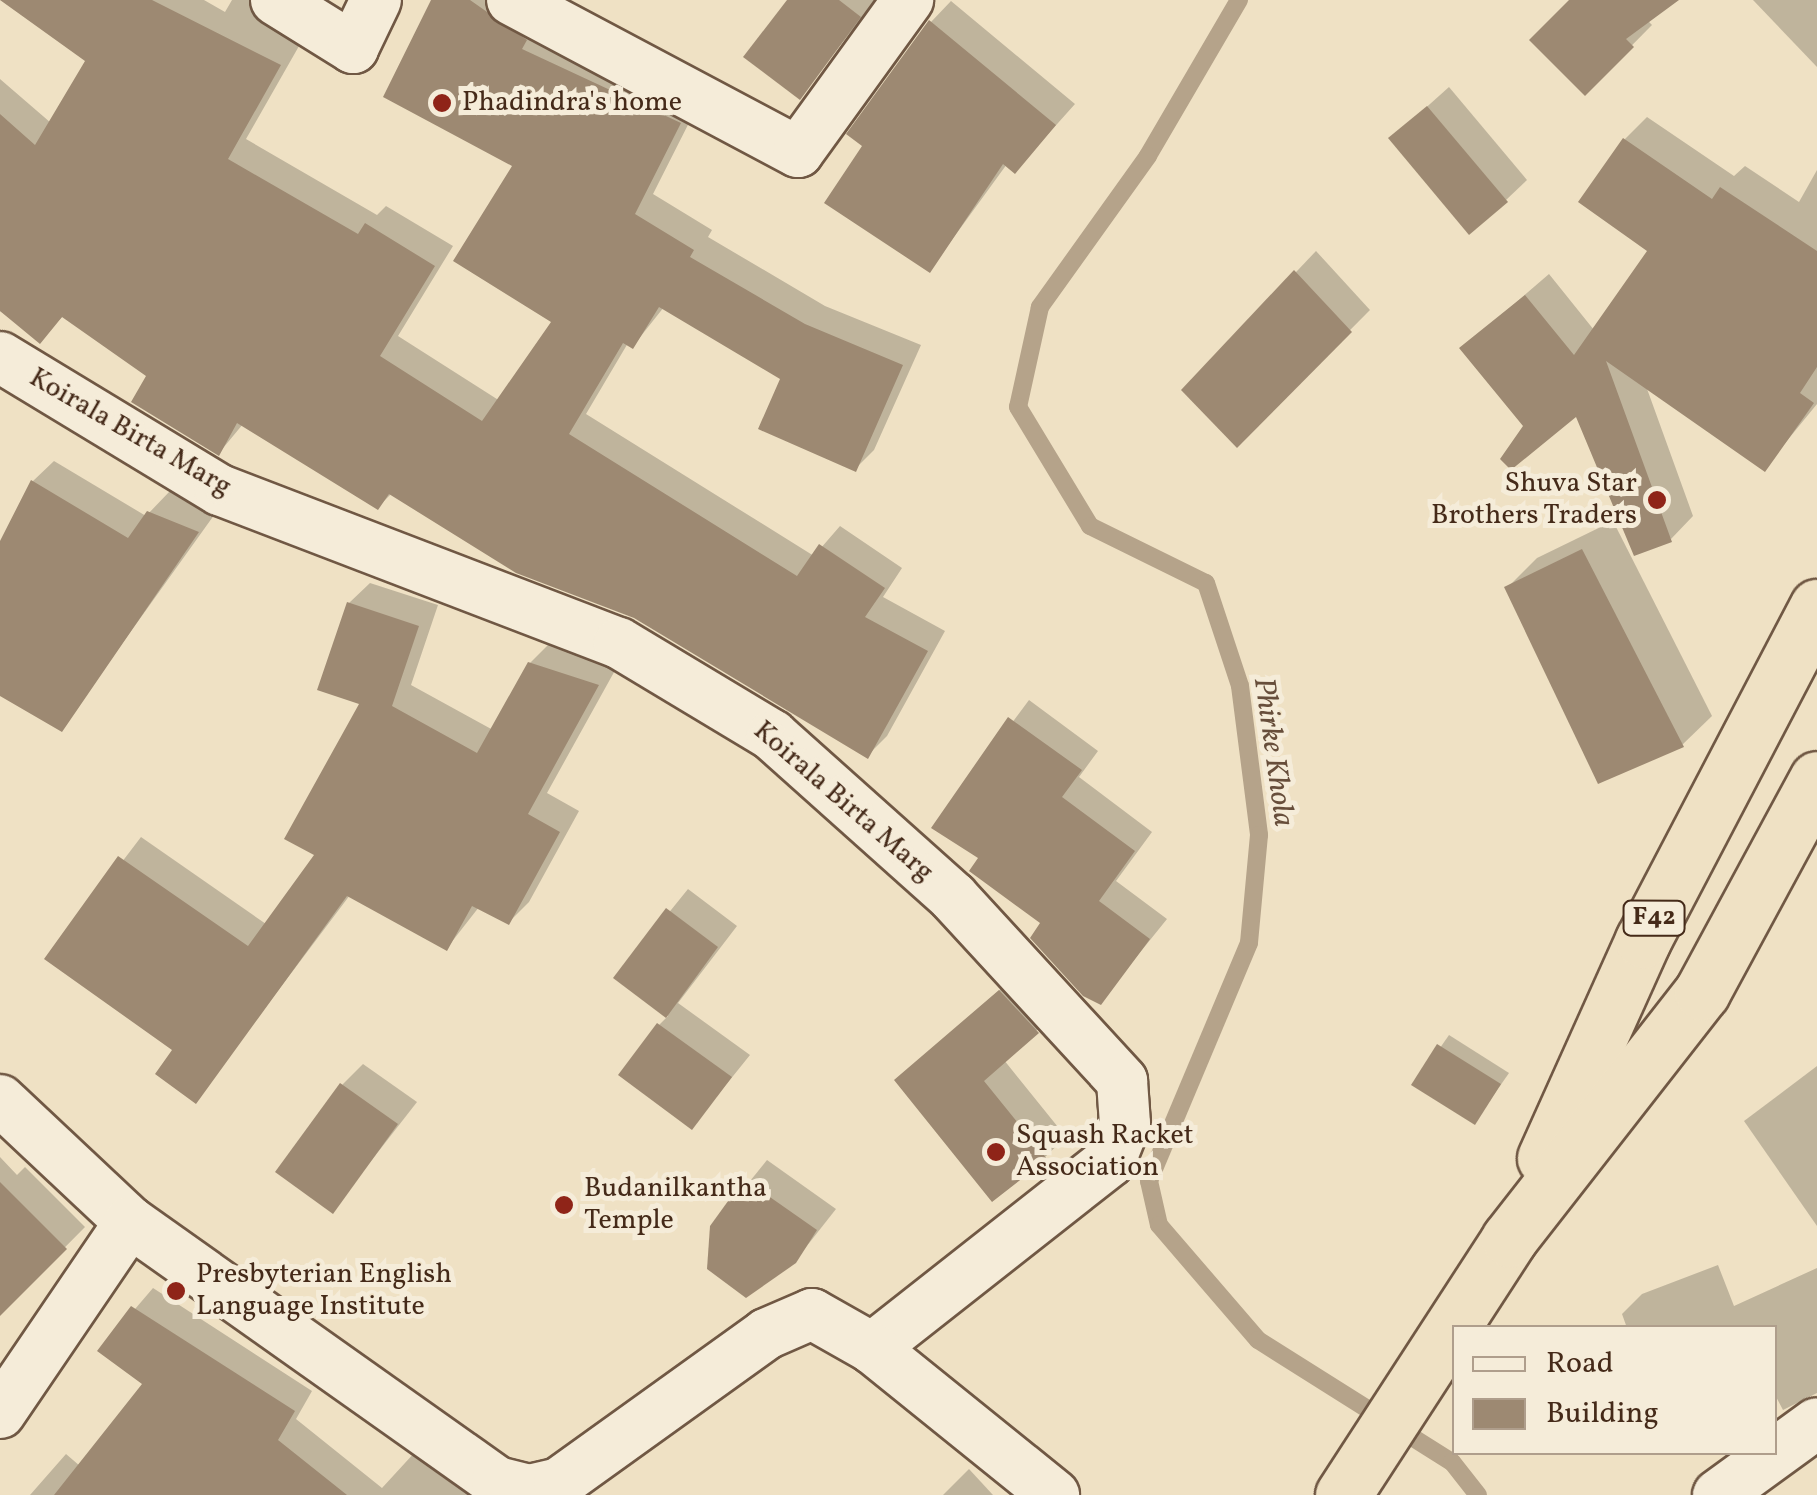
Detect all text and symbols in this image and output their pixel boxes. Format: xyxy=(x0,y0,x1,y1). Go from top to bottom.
place label: Phadindra's home xyxy=(462,86,682,120)
marker: Phadindra's home xyxy=(431,92,453,114)
street label: Koirala Birta Marg xyxy=(23,361,237,505)
place label: Shuva Star Brothers Traders xyxy=(1430,467,1637,533)
marker: Shuva Star Brothers Traders xyxy=(1646,489,1668,511)
water label: Phirke Khola xyxy=(1245,675,1301,829)
street label: Koirala Birta Marg xyxy=(746,715,940,889)
road number: F42 xyxy=(1622,898,1686,938)
place label: Squash Racket Association xyxy=(1016,1119,1194,1185)
marker: Squash Racket Association xyxy=(985,1141,1007,1163)
place label: Budanilkantha Temple xyxy=(584,1172,767,1238)
marker: Budanilkantha Temple xyxy=(553,1194,575,1216)
place label: Presbyterian English Language Institute xyxy=(196,1258,452,1324)
marker: Presbyterian English Language Institute xyxy=(165,1280,187,1302)
legend xyxy=(1452,1325,1777,1455)
text: Road xyxy=(1546,1343,1614,1385)
text: Building xyxy=(1546,1393,1659,1435)

